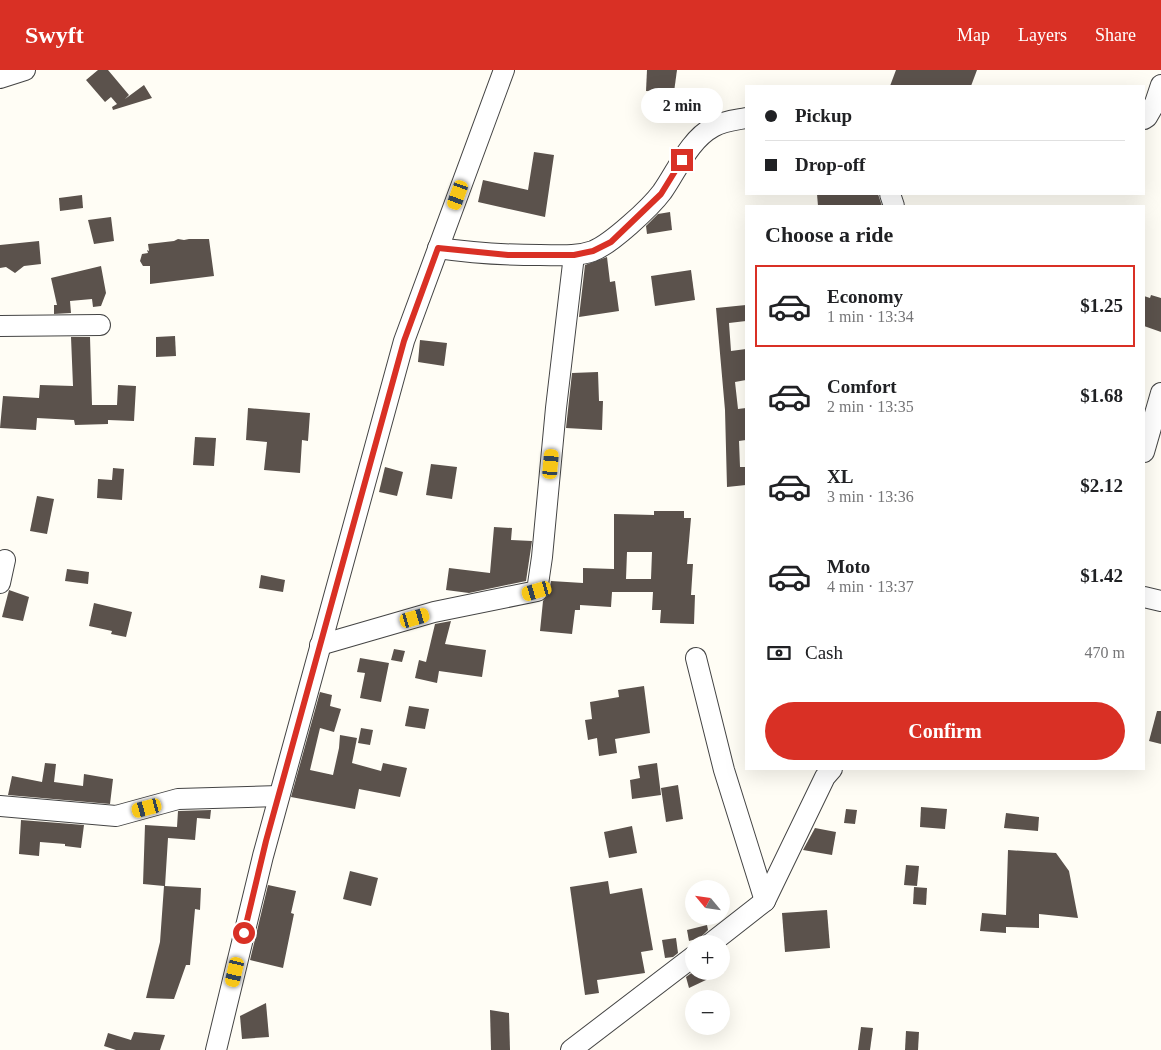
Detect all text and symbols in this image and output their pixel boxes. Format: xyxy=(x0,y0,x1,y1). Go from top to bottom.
text: Swyft xyxy=(25,22,84,48)
text: Map xyxy=(957,25,990,45)
text: Layers xyxy=(1018,25,1067,45)
text: Share xyxy=(1095,25,1136,45)
callout: 2 min xyxy=(641,88,723,122)
text: 2 min xyxy=(663,97,701,114)
text: Pickup xyxy=(795,105,852,126)
route end xyxy=(671,149,693,171)
text: Drop-off xyxy=(795,154,865,175)
car xyxy=(445,178,470,212)
text: Choose a ride xyxy=(765,222,893,247)
icon: car xyxy=(767,284,812,329)
text: Economy xyxy=(827,286,903,307)
text: $1.25 xyxy=(1080,295,1123,316)
text: 1 min · 13:34 xyxy=(827,308,914,325)
icon: car xyxy=(767,374,812,419)
text: Comfort xyxy=(827,376,897,397)
text: $1.68 xyxy=(1080,385,1123,406)
text: 2 min · 13:35 xyxy=(827,398,914,415)
car xyxy=(542,448,559,480)
icon: car xyxy=(767,464,812,509)
text: XL xyxy=(827,466,853,487)
text: $2.12 xyxy=(1080,475,1123,496)
text: 3 min · 13:36 xyxy=(827,488,914,505)
icon: car xyxy=(767,554,812,599)
text: Moto xyxy=(827,556,870,577)
text: $1.42 xyxy=(1080,565,1123,586)
text: 4 min · 13:37 xyxy=(827,578,914,595)
car xyxy=(520,580,553,602)
car xyxy=(398,607,431,629)
icon: cash xyxy=(765,639,793,667)
text: Cash xyxy=(805,642,843,663)
text: 470 m xyxy=(1085,644,1125,661)
button: Confirm xyxy=(765,702,1125,760)
car xyxy=(130,797,163,819)
north arrow xyxy=(685,880,730,925)
map controls xyxy=(685,880,730,1035)
route start xyxy=(233,922,255,944)
button: + xyxy=(685,935,730,980)
car xyxy=(224,956,245,988)
button: − xyxy=(685,990,730,1035)

